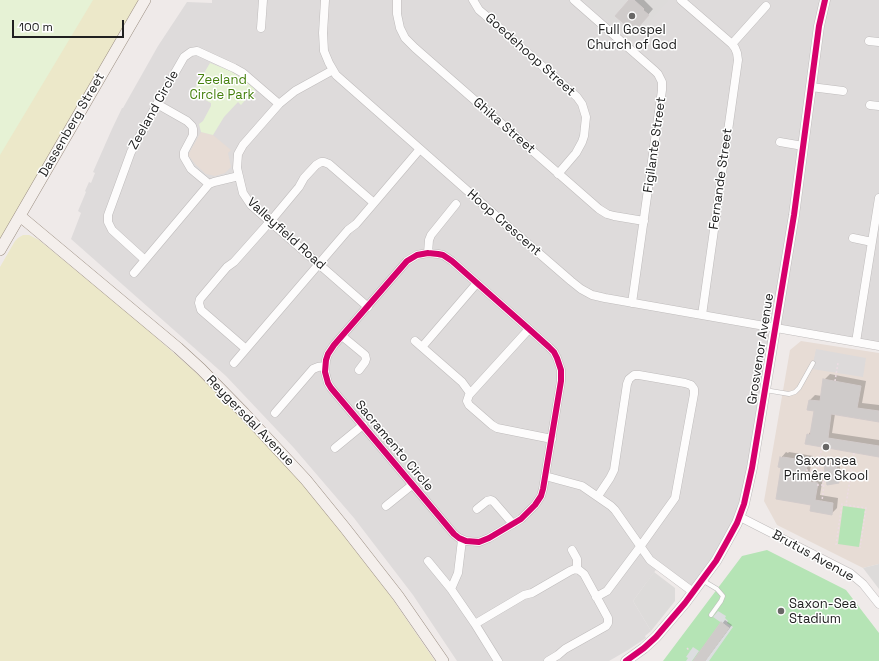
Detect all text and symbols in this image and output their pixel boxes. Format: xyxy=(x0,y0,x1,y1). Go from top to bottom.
street label: Goedehoop Street xyxy=(482,10,578,100)
marker: Full Gospel Church of God xyxy=(627,11,637,21)
scale bar xyxy=(14,12,126,38)
text: 100 m xyxy=(19,19,53,35)
place label: Full Gospel Church of God xyxy=(587,22,677,53)
street label: Zeeland Circle xyxy=(126,68,182,152)
street label: Dassenberg Street xyxy=(36,70,108,180)
park label: Zeeland Circle Park xyxy=(189,72,255,103)
street label: Ghika Street xyxy=(470,95,538,157)
street label: Figilante Street xyxy=(641,96,669,194)
street label: Fernande Street xyxy=(706,127,736,231)
street label: Hoop Crescent xyxy=(464,187,544,259)
street label: Valleyfield Road xyxy=(244,195,328,273)
street label: Grosvenor Avenue xyxy=(744,292,778,406)
street label: Reygersdal Avenue xyxy=(203,372,297,470)
street label: Sacramento Circle xyxy=(351,397,437,495)
marker: Saxonsea Primêre Skool xyxy=(821,442,831,452)
place label: Saxonsea Primêre Skool xyxy=(784,453,868,484)
street label: Brutus Avenue xyxy=(769,527,857,585)
place label: Saxon-Sea Stadium xyxy=(789,596,857,627)
marker: Saxon-Sea Stadium xyxy=(776,606,786,616)

